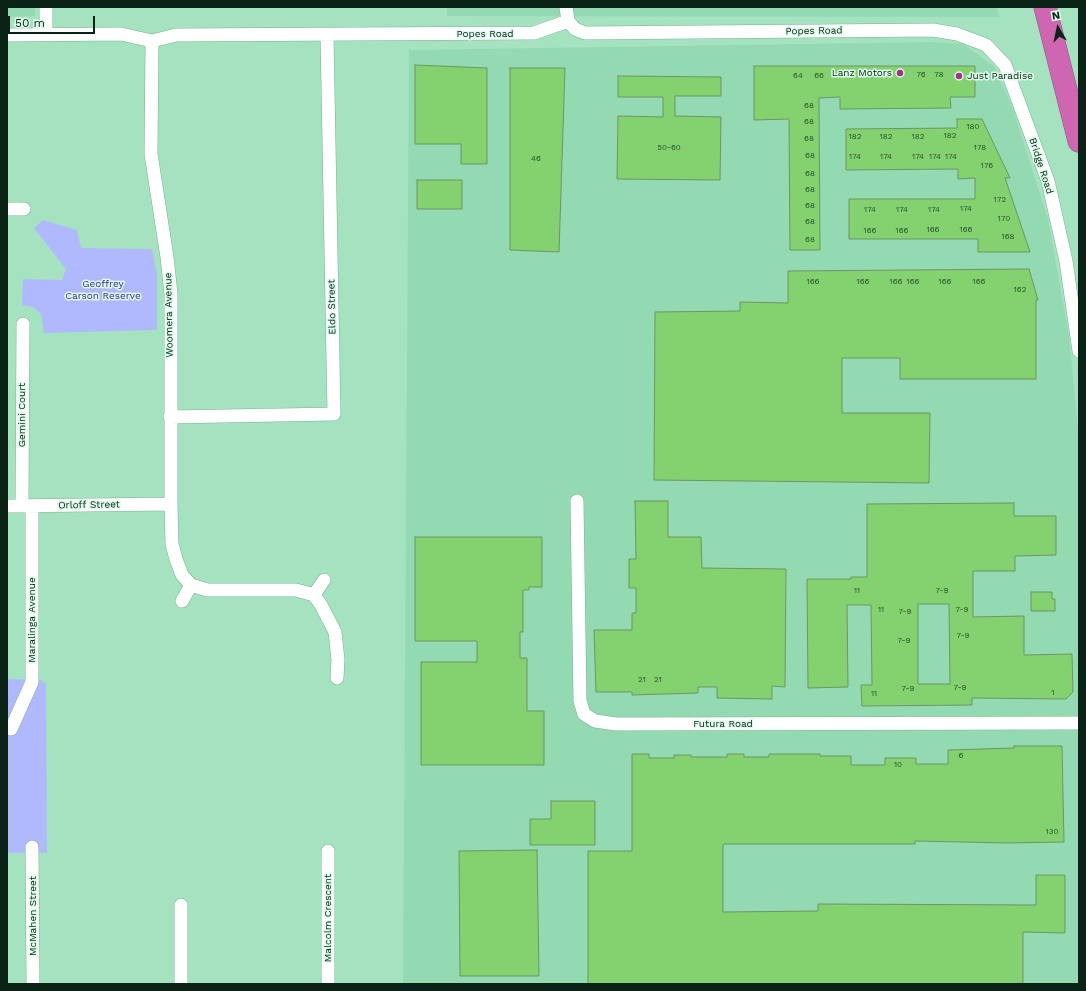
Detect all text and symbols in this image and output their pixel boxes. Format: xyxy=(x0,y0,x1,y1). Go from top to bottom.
scale bar xyxy=(10,8,97,34)
north arrow xyxy=(1038,8,1078,48)
text: N xyxy=(1051,9,1061,23)
text: 50 m xyxy=(15,16,45,30)
street label: Popes Road xyxy=(785,25,843,37)
street label: Popes Road xyxy=(456,28,514,40)
place label: Lanz Motors xyxy=(832,67,892,79)
marker: Lanz Motors xyxy=(895,68,905,78)
house number: 76 xyxy=(916,70,926,80)
house number: 78 xyxy=(934,70,944,80)
place label: Just Paradise xyxy=(967,70,1033,82)
house number: 64 xyxy=(793,71,803,81)
house number: 66 xyxy=(814,71,824,81)
marker: Just Paradise xyxy=(954,71,964,81)
house number: 68 xyxy=(804,101,814,111)
house number: 68 xyxy=(804,117,814,127)
house number: 180 xyxy=(966,122,980,132)
house number: 182 xyxy=(944,131,956,141)
house number: 182 xyxy=(849,132,861,142)
house number: 182 xyxy=(880,132,892,142)
house number: 182 xyxy=(912,132,924,142)
house number: 68 xyxy=(804,134,814,144)
street label: Bridge Road xyxy=(1026,136,1056,196)
house number: 50-60 xyxy=(657,143,681,153)
house number: 178 xyxy=(974,143,986,153)
house number: 68 xyxy=(805,151,815,161)
house number: 174 xyxy=(849,152,861,162)
house number: 174 xyxy=(880,152,892,162)
house number: 174 xyxy=(912,152,924,162)
house number: 174 xyxy=(929,152,941,162)
house number: 174 xyxy=(945,152,957,162)
house number: 46 xyxy=(531,154,541,164)
house number: 176 xyxy=(981,161,993,171)
house number: 68 xyxy=(805,169,815,179)
house number: 68 xyxy=(805,185,815,195)
house number: 172 xyxy=(994,195,1006,205)
house number: 68 xyxy=(805,201,815,211)
house number: 174 xyxy=(960,204,972,214)
house number: 174 xyxy=(864,205,876,215)
house number: 174 xyxy=(896,205,908,215)
house number: 174 xyxy=(928,205,940,215)
house number: 170 xyxy=(998,214,1010,224)
house number: 68 xyxy=(805,217,815,227)
house number: 166 xyxy=(927,225,939,235)
house number: 166 xyxy=(960,225,972,235)
house number: 166 xyxy=(864,226,876,236)
house number: 166 xyxy=(896,226,908,236)
house number: 168 xyxy=(1002,232,1014,242)
house number: 68 xyxy=(805,235,815,245)
street label: Woomera Avenue xyxy=(162,272,176,358)
house number: 166 xyxy=(807,277,819,287)
house number: 166 xyxy=(857,277,869,287)
house number: 166 xyxy=(890,277,902,287)
house number: 166 xyxy=(907,277,919,287)
house number: 166 xyxy=(939,277,951,287)
house number: 166 xyxy=(973,277,985,287)
park label: Geoffrey Carson Reserve xyxy=(65,278,141,302)
street label: Eldo Street xyxy=(326,279,338,335)
house number: 162 xyxy=(1014,285,1026,295)
street label: Gemini Court xyxy=(16,383,28,447)
street label: Orloff Street xyxy=(58,498,120,512)
street label: Maralinga Avenue xyxy=(26,577,38,663)
house number: 11 xyxy=(854,586,860,596)
house number: 7-9 xyxy=(936,586,948,596)
house number: 11 xyxy=(878,605,884,615)
house number: 7-9 xyxy=(956,605,968,615)
house number: 7-9 xyxy=(899,607,911,617)
house number: 7-9 xyxy=(957,631,969,641)
house number: 7-9 xyxy=(898,636,910,646)
house number: 21 xyxy=(638,675,646,685)
house number: 21 xyxy=(654,675,662,685)
house number: 7-9 xyxy=(954,683,966,693)
house number: 7-9 xyxy=(902,684,914,694)
house number: 1 xyxy=(1051,688,1055,698)
house number: 11 xyxy=(871,689,877,699)
street label: Futura Road xyxy=(693,718,753,730)
house number: 6 xyxy=(959,751,963,761)
house number: 10 xyxy=(894,760,902,770)
house number: 130 xyxy=(1046,827,1058,837)
street label: Malcolm Crescent xyxy=(322,874,334,962)
street label: McMahen Street xyxy=(27,876,39,956)

